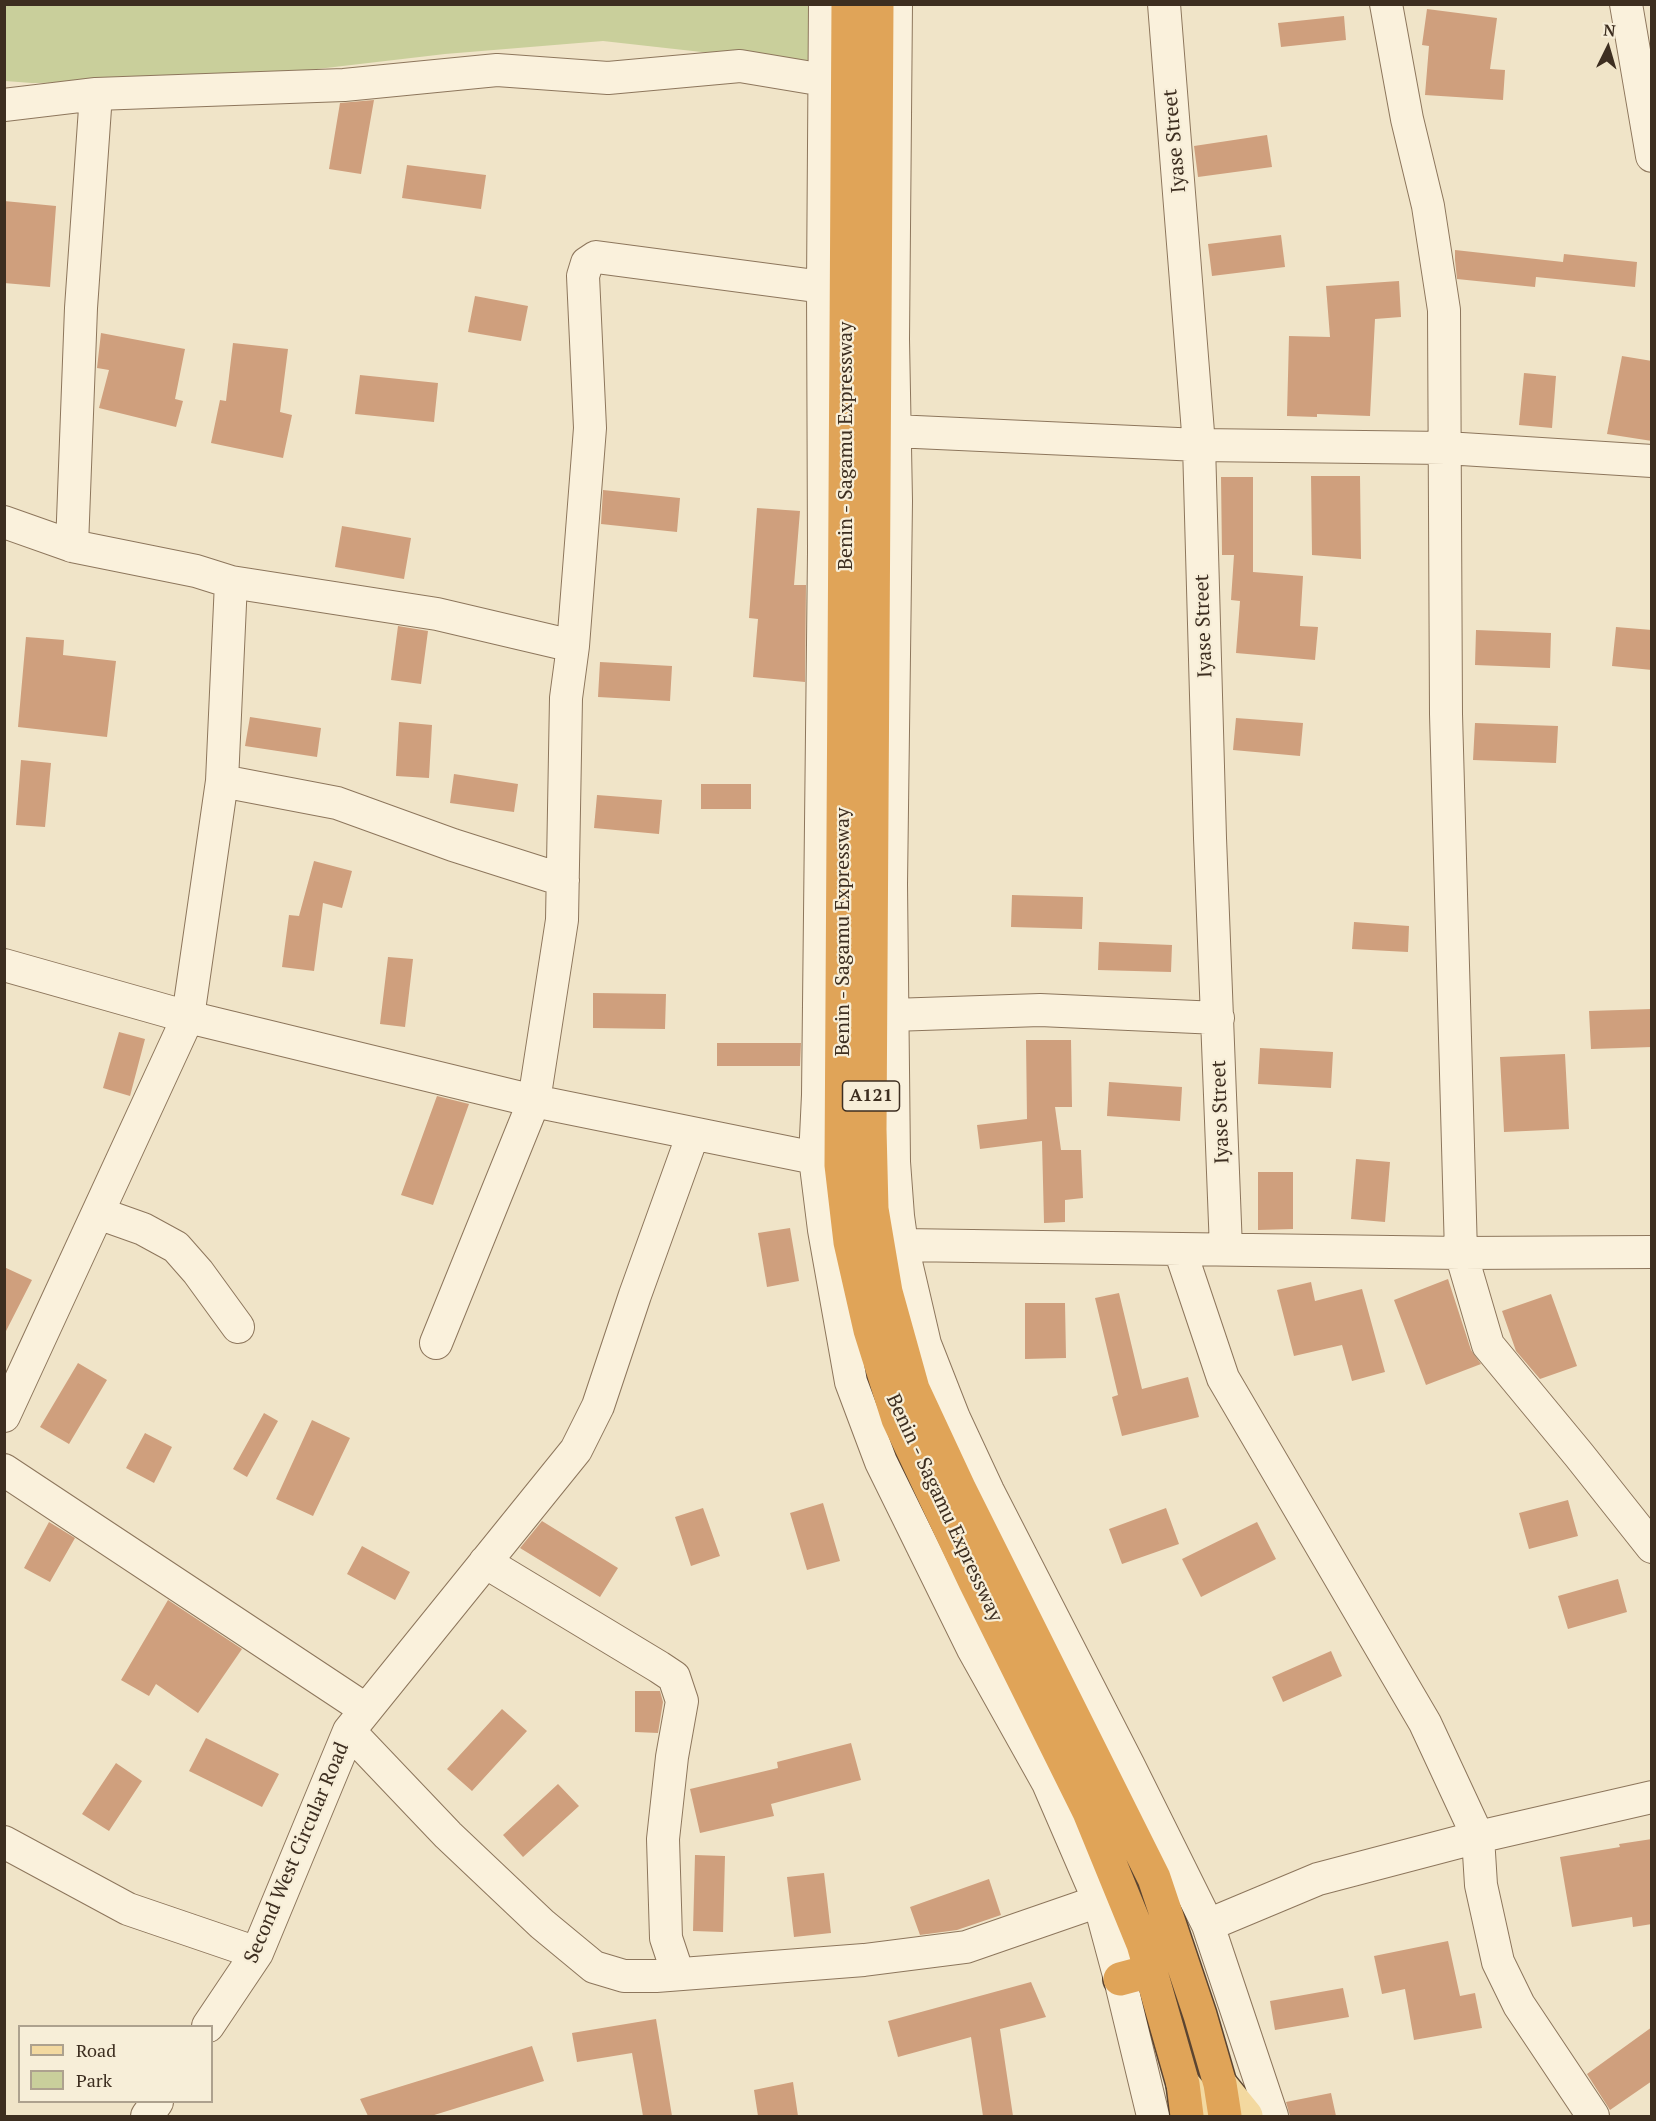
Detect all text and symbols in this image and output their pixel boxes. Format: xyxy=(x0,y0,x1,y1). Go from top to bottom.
north arrow xyxy=(1578,18,1638,78)
text: N xyxy=(1603,19,1617,42)
street label: Iyase Street xyxy=(1159,88,1191,194)
street label: Benin - Sagamu Expressway xyxy=(834,322,858,570)
street label: Iyase Street xyxy=(1190,574,1218,678)
street label: Benin - Sagamu Expressway xyxy=(831,808,855,1056)
street label: Iyase Street xyxy=(1207,1060,1235,1164)
road number: A121 xyxy=(842,1081,900,1111)
street label: Benin - Sagamu Expressway xyxy=(881,1390,1007,1626)
street label: Second West Circular Road xyxy=(240,1739,354,1967)
legend xyxy=(18,2025,213,2103)
text: Road xyxy=(76,2038,116,2062)
text: Park xyxy=(76,2068,112,2092)

